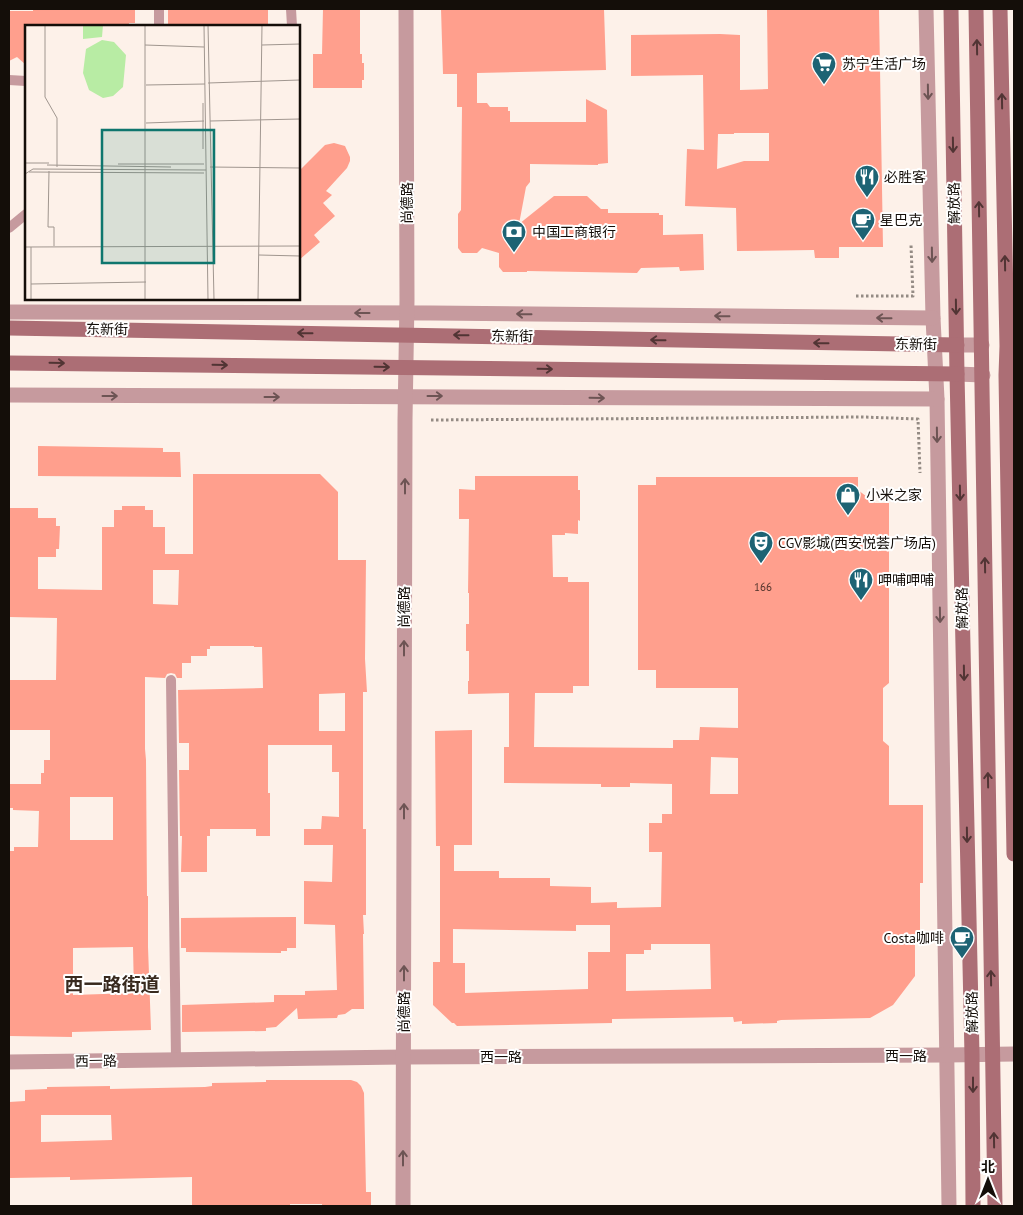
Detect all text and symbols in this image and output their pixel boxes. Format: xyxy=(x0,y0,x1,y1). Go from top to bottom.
inset map xyxy=(25,25,300,300)
one-way arrow xyxy=(972,39,982,55)
supermarket icon: 苏宁生活广场 xyxy=(811,51,837,85)
place label: 苏宁生活广场 xyxy=(842,55,926,73)
one-way arrow xyxy=(923,84,933,100)
one-way arrow xyxy=(997,93,1007,109)
one-way arrow xyxy=(949,137,958,153)
restaurant icon: 必胜客 xyxy=(854,164,880,198)
place label: 必胜客 xyxy=(884,168,926,186)
street label: 尚德路 xyxy=(398,182,416,224)
street label: 解放路 xyxy=(945,182,963,224)
one-way arrow xyxy=(975,201,984,217)
cafe icon: 星巴克 xyxy=(850,207,876,241)
place label: 星巴克 xyxy=(880,211,922,229)
bank icon: 中国工商银行 xyxy=(501,219,527,253)
place label: 中国工商银行 xyxy=(532,223,616,241)
one-way arrow xyxy=(927,247,936,263)
one-way arrow xyxy=(1000,255,1010,272)
one-way arrow xyxy=(951,299,961,315)
one-way arrow xyxy=(354,308,370,318)
one-way arrow xyxy=(517,309,533,319)
one-way arrow xyxy=(714,311,730,321)
one-way arrow xyxy=(877,313,893,323)
street label: 东新街 xyxy=(86,320,128,338)
street label: 东新街 xyxy=(491,327,533,345)
one-way arrow xyxy=(297,328,314,338)
one-way arrow xyxy=(453,331,469,340)
one-way arrow xyxy=(650,335,666,345)
street label: 东新街 xyxy=(895,335,937,353)
one-way arrow xyxy=(813,338,829,348)
one-way arrow xyxy=(49,358,65,368)
one-way arrow xyxy=(212,361,228,370)
one-way arrow xyxy=(374,363,390,372)
one-way arrow xyxy=(537,365,553,374)
one-way arrow xyxy=(102,391,118,401)
one-way arrow xyxy=(426,391,443,401)
one-way arrow xyxy=(264,392,280,402)
one-way arrow xyxy=(589,393,605,403)
one-way arrow xyxy=(933,427,942,443)
one-way arrow xyxy=(400,478,410,494)
shop icon: 小米之家 xyxy=(835,482,861,516)
one-way arrow xyxy=(955,485,964,501)
place label: 小米之家 xyxy=(866,486,922,504)
theatre icon: CGV影城(西安悦荟广场店) xyxy=(748,530,774,564)
place label: CGV影城(西安悦荟广场店) xyxy=(778,534,936,552)
one-way arrow xyxy=(981,557,990,573)
restaurant icon: 呷哺呷哺 xyxy=(848,567,874,601)
place label: 呷哺呷哺 xyxy=(878,571,934,589)
house number: 166 xyxy=(754,580,772,594)
street label: 尚德路 xyxy=(395,586,413,628)
street label: 解放路 xyxy=(953,587,971,629)
one-way arrow xyxy=(935,606,945,623)
one-way arrow xyxy=(399,641,409,657)
one-way arrow xyxy=(959,664,969,681)
one-way arrow xyxy=(984,772,993,788)
one-way arrow xyxy=(399,803,409,820)
one-way arrow xyxy=(963,827,972,843)
cafe icon: Costa咖啡 xyxy=(949,925,975,959)
place label: Costa咖啡 xyxy=(883,929,944,947)
one-way arrow xyxy=(399,966,409,982)
one-way arrow xyxy=(986,970,996,986)
district label: 西一路街道 xyxy=(64,972,160,996)
street label: 尚德路 xyxy=(395,991,413,1033)
street label: 解放路 xyxy=(963,991,981,1033)
street label: 西一路 xyxy=(885,1047,927,1065)
street label: 西一路 xyxy=(480,1048,522,1066)
street label: 西一路 xyxy=(75,1052,117,1070)
one-way arrow xyxy=(968,1077,978,1093)
one-way arrow xyxy=(989,1132,999,1148)
one-way arrow xyxy=(398,1150,408,1166)
north arrow xyxy=(963,1155,1013,1205)
text: 北 xyxy=(981,1158,995,1176)

